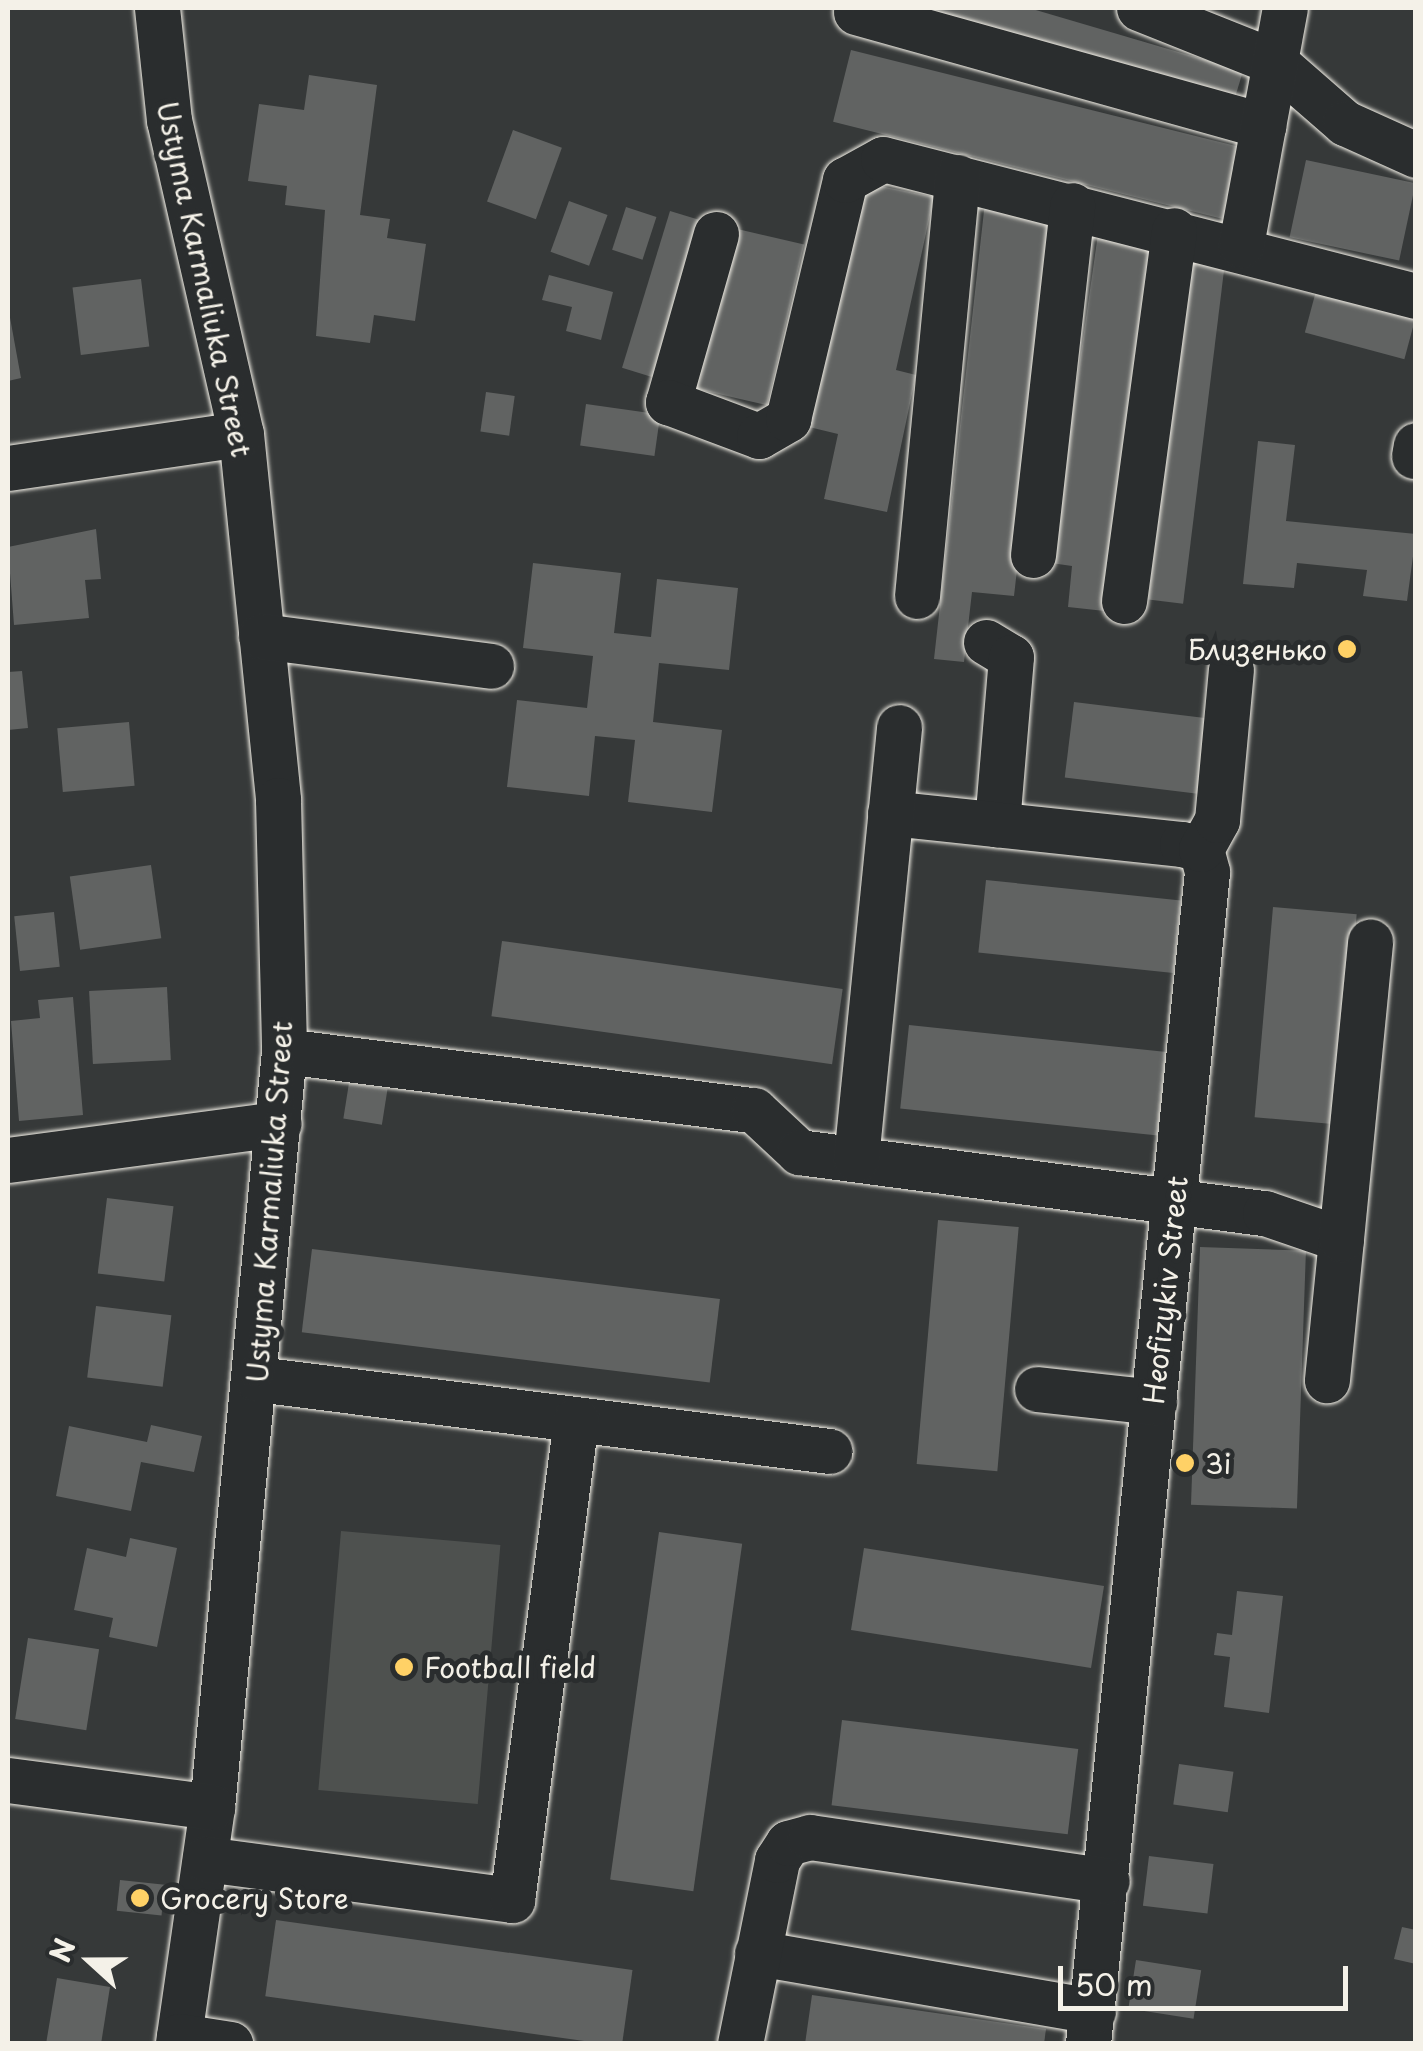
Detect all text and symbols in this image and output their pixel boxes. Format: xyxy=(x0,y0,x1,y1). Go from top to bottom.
street label: Ustyma Karmaliuka Street xyxy=(151,97,259,461)
place label: Близенько xyxy=(1188,632,1327,666)
marker: Близенько xyxy=(1336,638,1358,660)
street label: Ustyma Karmaliuka Street xyxy=(240,1019,298,1385)
street label: Heofizykiv Street xyxy=(1136,1174,1194,1406)
place label: 3і xyxy=(1205,1446,1231,1480)
marker: 3і xyxy=(1174,1452,1196,1474)
place label: Football field xyxy=(424,1650,597,1684)
marker: Football field xyxy=(393,1656,415,1678)
place label: Grocery Store xyxy=(160,1881,349,1915)
marker: Grocery Store xyxy=(129,1887,151,1909)
north arrow xyxy=(40,1911,140,2011)
text: N xyxy=(37,1932,86,1968)
scale bar xyxy=(1063,1946,1353,2008)
text: 50 m xyxy=(1075,1961,1153,2006)

